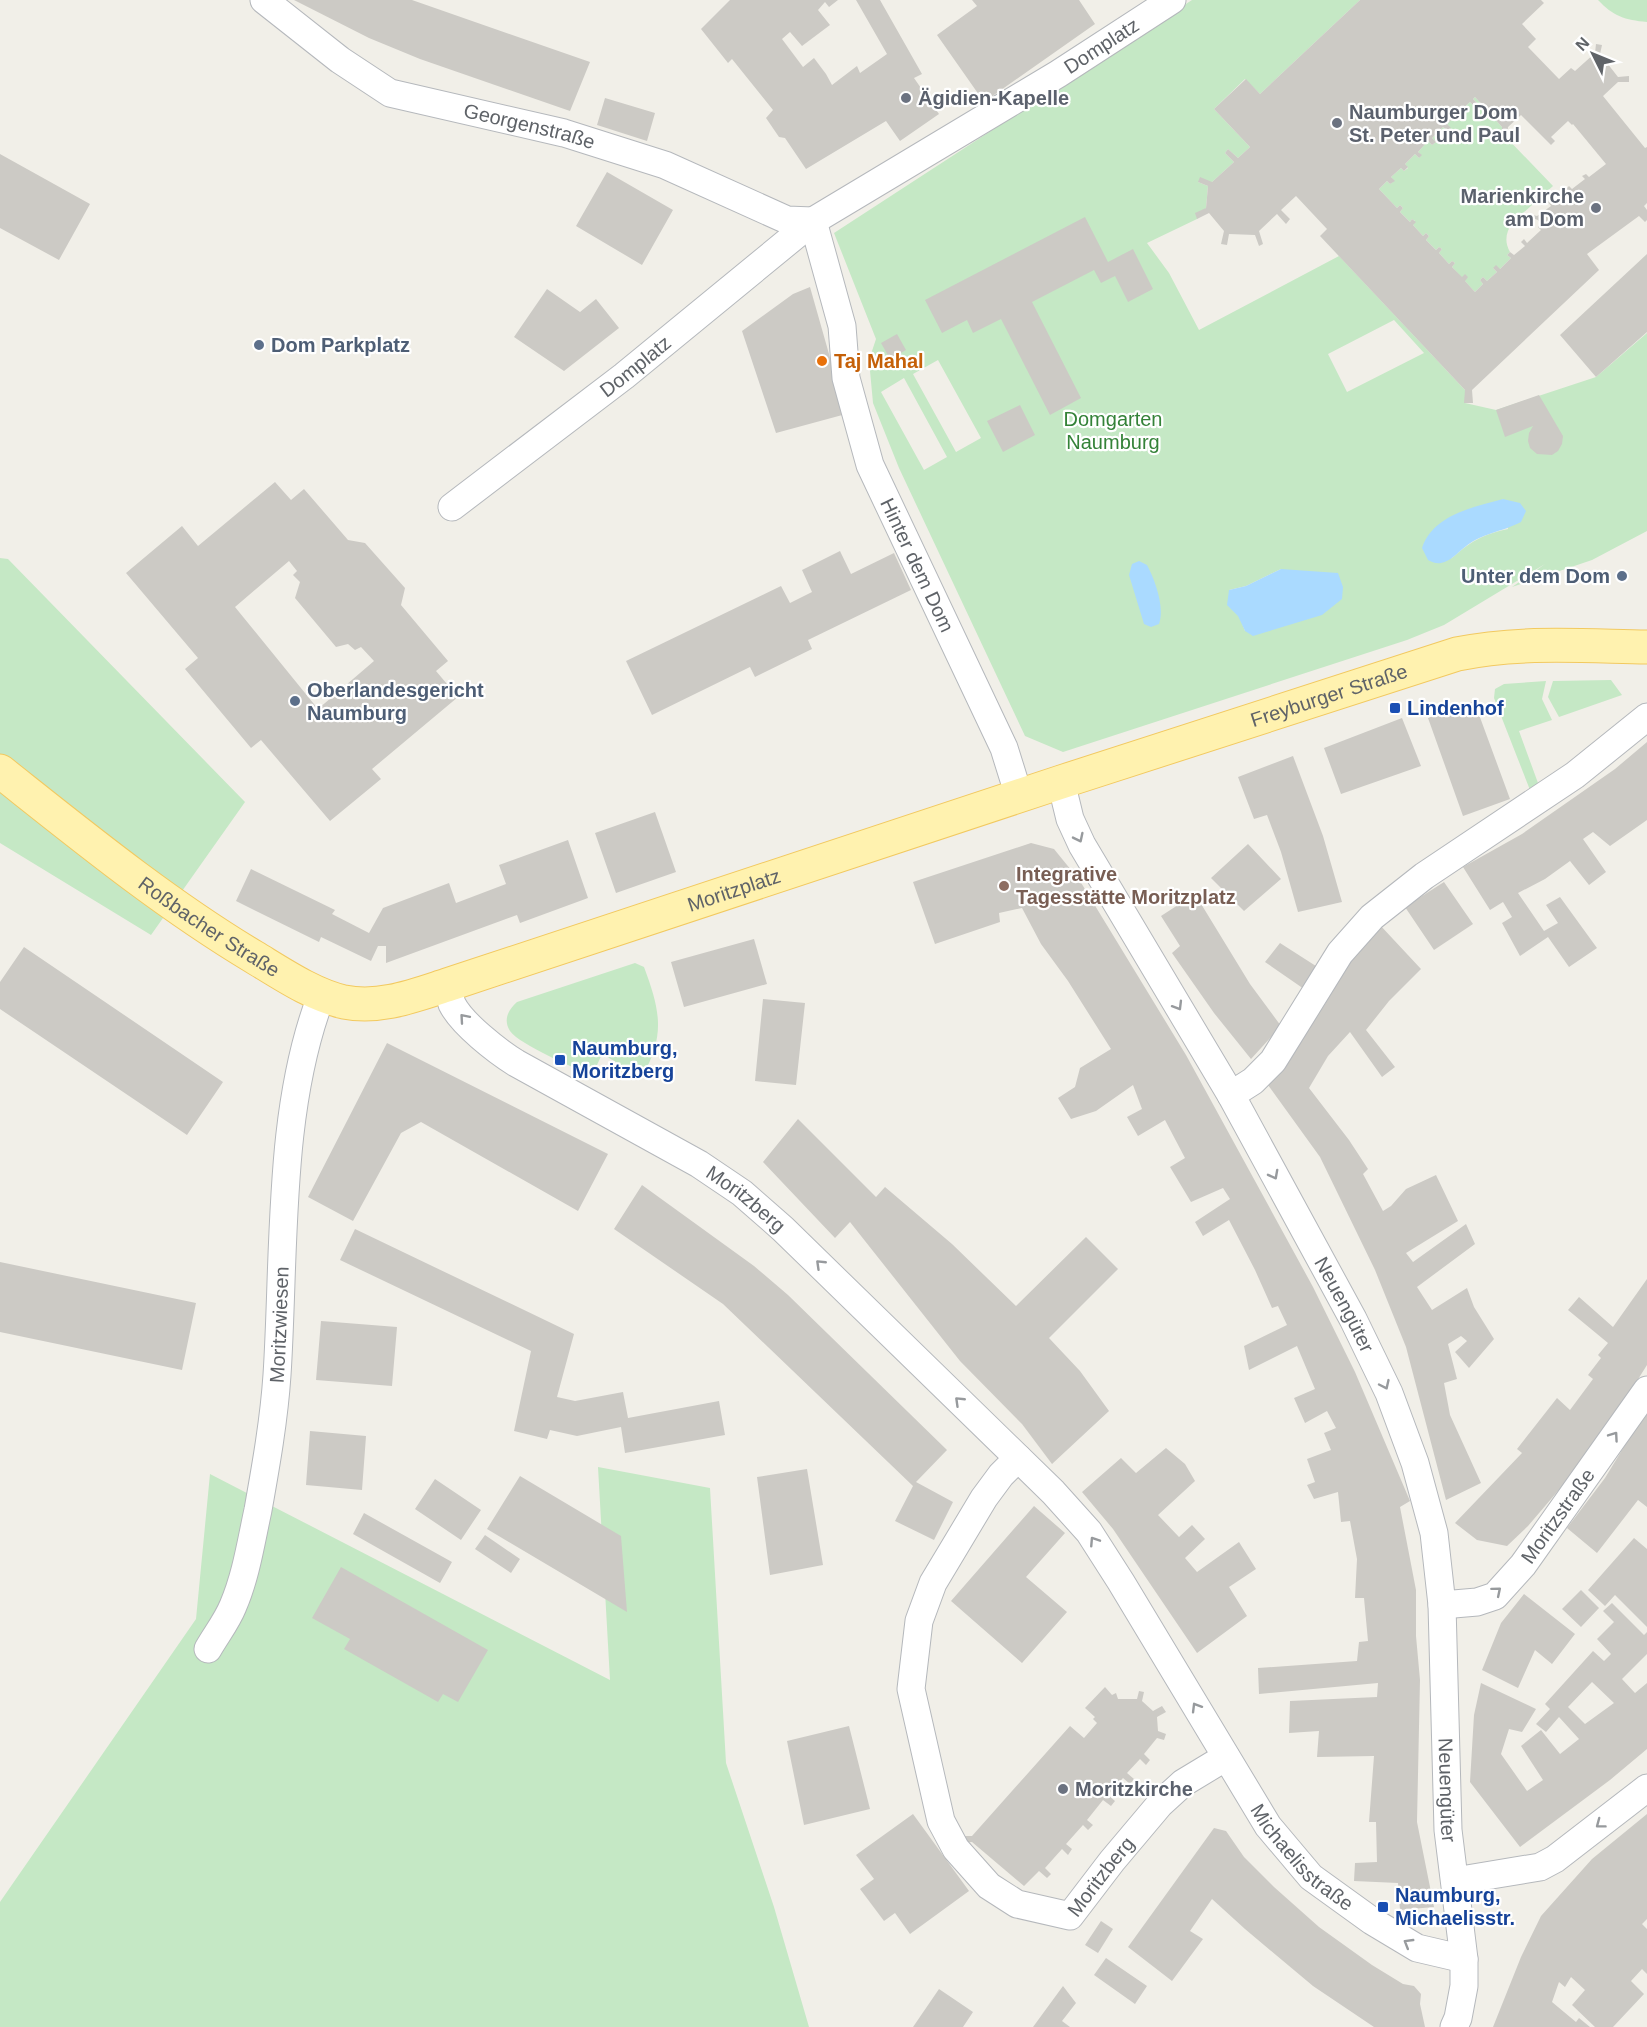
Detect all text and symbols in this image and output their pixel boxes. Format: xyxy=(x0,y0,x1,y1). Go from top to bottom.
street label: Domplatz xyxy=(1060,14,1143,78)
north arrow xyxy=(1563,24,1623,84)
text: N xyxy=(1572,34,1593,54)
place label: Ägidien-Kapelle xyxy=(918,87,1069,109)
marker: Ägidien-Kapelle xyxy=(899,91,913,105)
street label: Georgenstraße xyxy=(462,99,598,153)
place label: Naumburger Dom St. Peter und Paul xyxy=(1349,101,1520,146)
marker: Naumburger Dom St. Peter und Paul xyxy=(1330,116,1344,130)
place label: Marienkirche am Dom xyxy=(1461,185,1584,230)
marker: Marienkirche am Dom xyxy=(1589,201,1603,215)
street label: Domplatz xyxy=(595,331,675,401)
place label: Dom Parkplatz xyxy=(271,334,410,356)
marker: Dom Parkplatz xyxy=(252,338,266,352)
place label: Taj Mahal xyxy=(834,350,924,372)
marker: Taj Mahal xyxy=(815,354,829,368)
park label: Domgarten Naumburg xyxy=(1064,408,1162,453)
street label: Hinter dem Dom xyxy=(876,494,958,636)
place label: Unter dem Dom xyxy=(1461,565,1610,587)
marker: Unter dem Dom xyxy=(1615,569,1629,583)
street label: Freyburger Straße xyxy=(1248,660,1410,731)
place label: Oberlandesgericht Naumburg xyxy=(307,679,484,724)
marker: Oberlandesgericht Naumburg xyxy=(288,694,302,708)
place label: Lindenhof xyxy=(1407,697,1504,719)
marker: Lindenhof xyxy=(1388,701,1402,715)
one-way arrow xyxy=(1072,831,1084,842)
place label: Integrative Tagesstätte Moritzplatz xyxy=(1016,863,1236,908)
street label: Moritzplatz xyxy=(685,864,783,916)
street label: Roßbacher Straße xyxy=(134,872,284,981)
marker: Integrative Tagesstätte Moritzplatz xyxy=(997,879,1011,893)
one-way arrow xyxy=(1171,1000,1182,1010)
one-way arrow xyxy=(460,1014,471,1025)
place label: Naumburg, Moritzberg xyxy=(572,1037,678,1082)
marker: Naumburg, Moritzberg xyxy=(553,1053,567,1067)
street label: Moritzberg xyxy=(702,1161,790,1237)
one-way arrow xyxy=(1267,1169,1278,1179)
street label: Neuengüter xyxy=(1310,1253,1379,1356)
one-way arrow xyxy=(816,1261,827,1272)
street label: Moritzwiesen xyxy=(266,1266,293,1384)
one-way arrow xyxy=(1377,1378,1389,1389)
one-way arrow xyxy=(956,1397,967,1408)
one-way arrow xyxy=(1607,1432,1618,1443)
street label: Moritzstraße xyxy=(1517,1464,1599,1568)
one-way arrow xyxy=(1090,1537,1102,1547)
one-way arrow xyxy=(1490,1588,1501,1599)
one-way arrow xyxy=(1192,1703,1204,1713)
street label: Neuengüter xyxy=(1435,1738,1460,1844)
place label: Moritzkirche xyxy=(1075,1778,1193,1800)
marker: Moritzkirche xyxy=(1056,1782,1070,1796)
street label: Michaelisstraße xyxy=(1246,1800,1358,1915)
one-way arrow xyxy=(1596,1816,1607,1827)
street label: Moritzberg xyxy=(1063,1833,1138,1921)
place label: Naumburg, Michaelisstr. xyxy=(1395,1884,1515,1929)
marker: Naumburg, Michaelisstr. xyxy=(1376,1900,1390,1914)
one-way arrow xyxy=(1404,1938,1414,1950)

